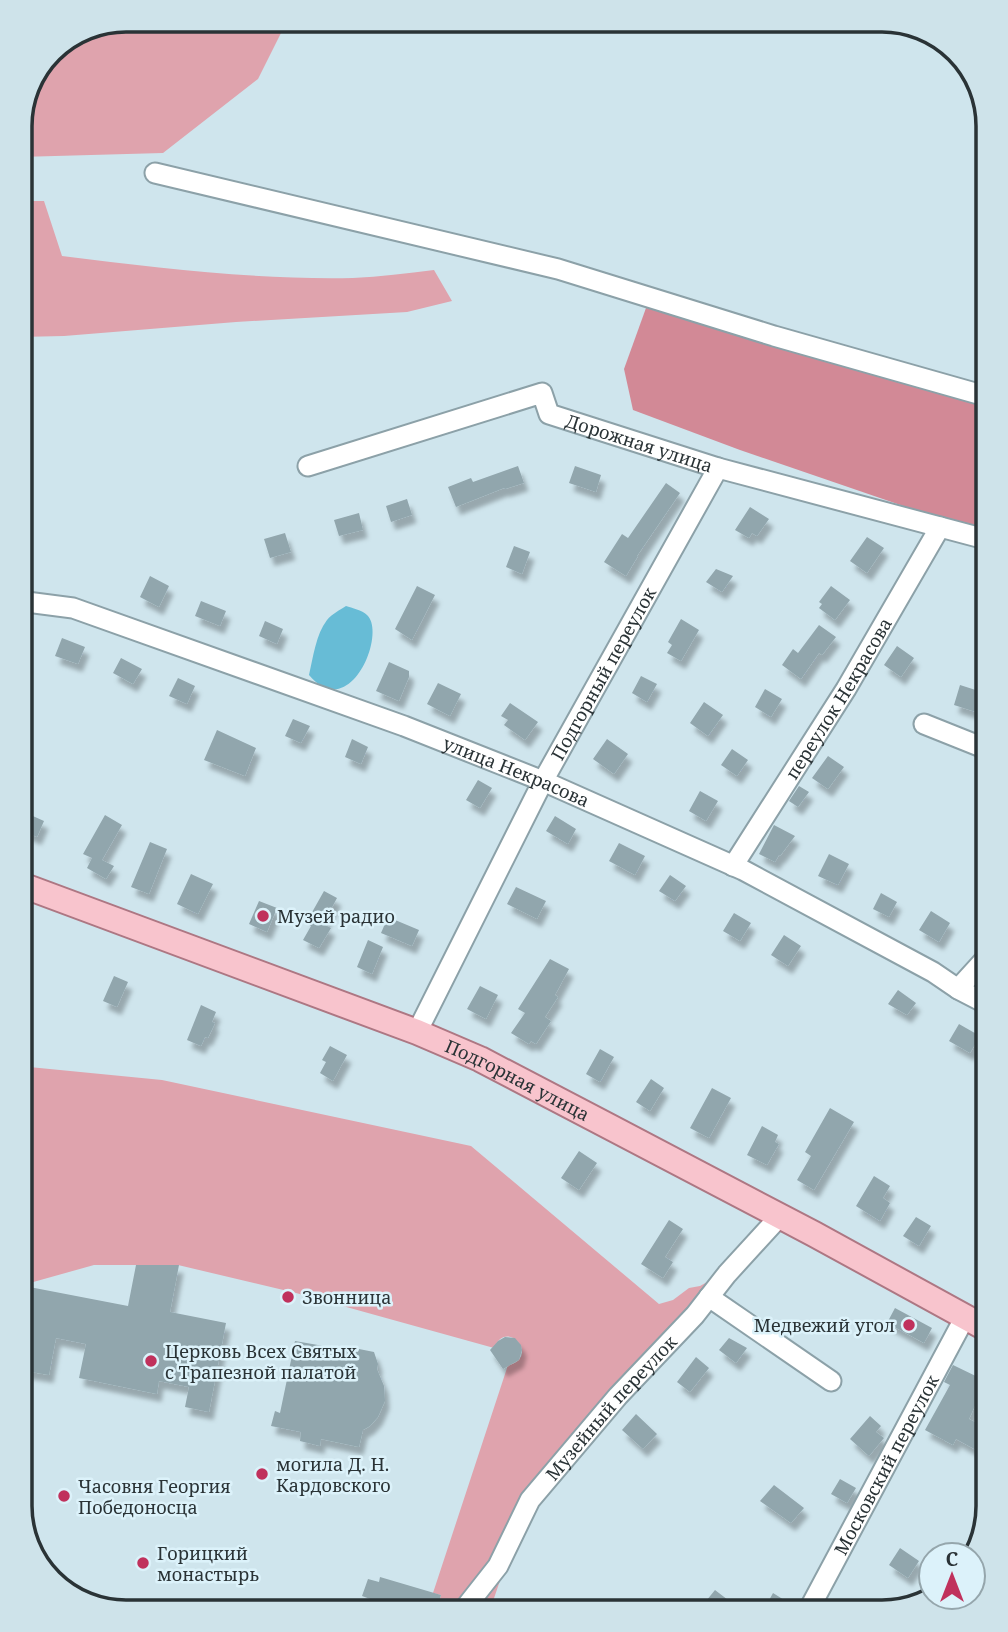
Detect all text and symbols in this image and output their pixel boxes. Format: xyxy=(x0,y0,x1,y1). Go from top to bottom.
street label: Дорожная улица xyxy=(563,408,716,478)
street label: Подгорный переулок xyxy=(545,582,661,764)
street label: переулок Некрасова xyxy=(780,613,897,784)
street label: улица Некрасова xyxy=(440,731,593,812)
place label: Музей радио xyxy=(277,904,395,928)
marker: Музей радио xyxy=(255,908,271,924)
street label: Подгорная улица xyxy=(442,1034,594,1126)
place label: Звонница xyxy=(302,1285,391,1309)
marker: Звонница xyxy=(280,1289,296,1305)
place label: Медвежий угол xyxy=(754,1313,895,1337)
marker: Медвежий угол xyxy=(901,1317,917,1333)
street label: Музейный переулок xyxy=(540,1330,682,1485)
place label: Церковь Всех Святых с Трапезной палатой xyxy=(165,1339,358,1384)
marker: Церковь Всех Святых с Трапезной палатой xyxy=(143,1353,159,1369)
street label: Московский переулок xyxy=(828,1370,944,1559)
place label: могила Д. Н. Кардовского xyxy=(276,1452,391,1497)
marker: могила Д. Н. Кардовского xyxy=(254,1466,270,1482)
place label: Часовня Георгия Победоносца xyxy=(78,1474,231,1519)
marker: Часовня Георгия Победоносца xyxy=(56,1488,72,1504)
place label: Горицкий монастырь xyxy=(157,1541,259,1586)
north arrow xyxy=(917,1541,987,1611)
text: С xyxy=(946,1546,958,1572)
marker: Горицкий монастырь xyxy=(135,1555,151,1571)

